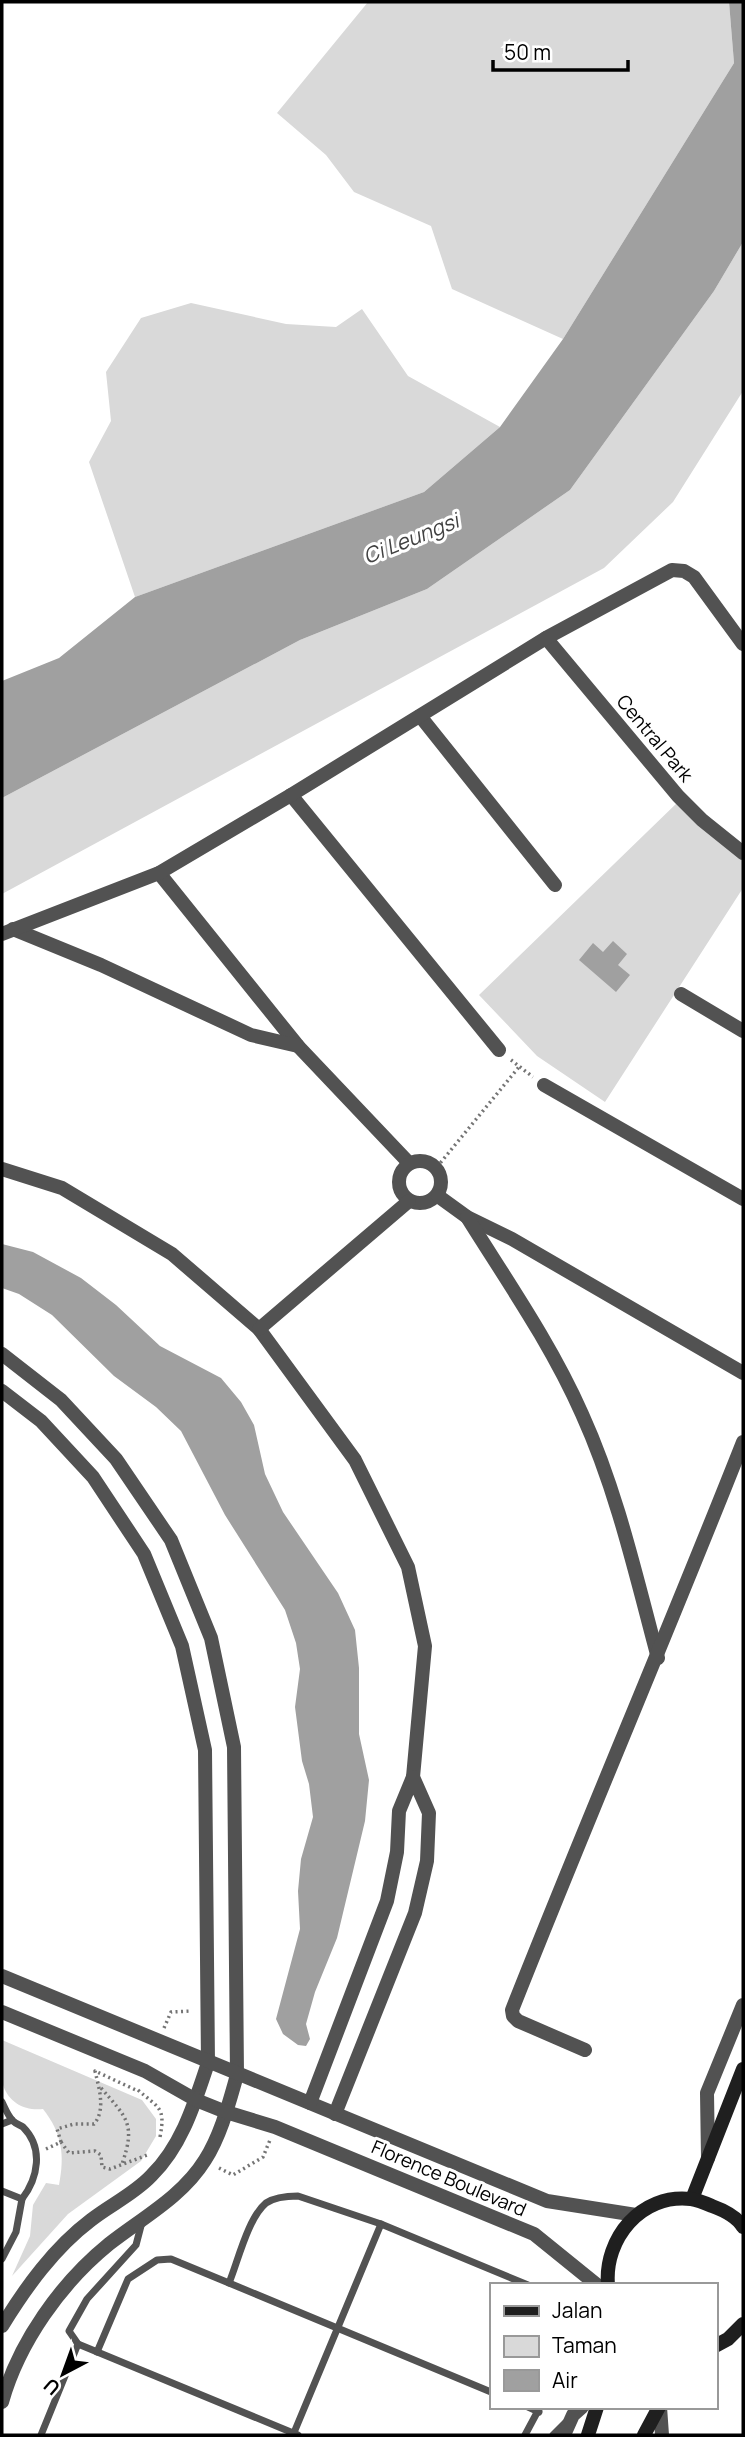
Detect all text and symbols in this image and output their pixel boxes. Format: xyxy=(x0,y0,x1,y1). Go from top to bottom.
scale bar xyxy=(493,28,628,72)
text: 50 m xyxy=(504,38,551,66)
water label: Ci Leungsi xyxy=(359,505,465,570)
street label: Central Park xyxy=(611,689,700,788)
street label: Florence Boulevard xyxy=(368,2134,530,2222)
legend xyxy=(490,2283,717,2409)
text: Jalan xyxy=(552,2296,602,2324)
text: Taman xyxy=(552,2331,617,2359)
north arrow xyxy=(28,2339,98,2409)
text: Air xyxy=(552,2366,578,2394)
text: U xyxy=(38,2373,66,2401)

